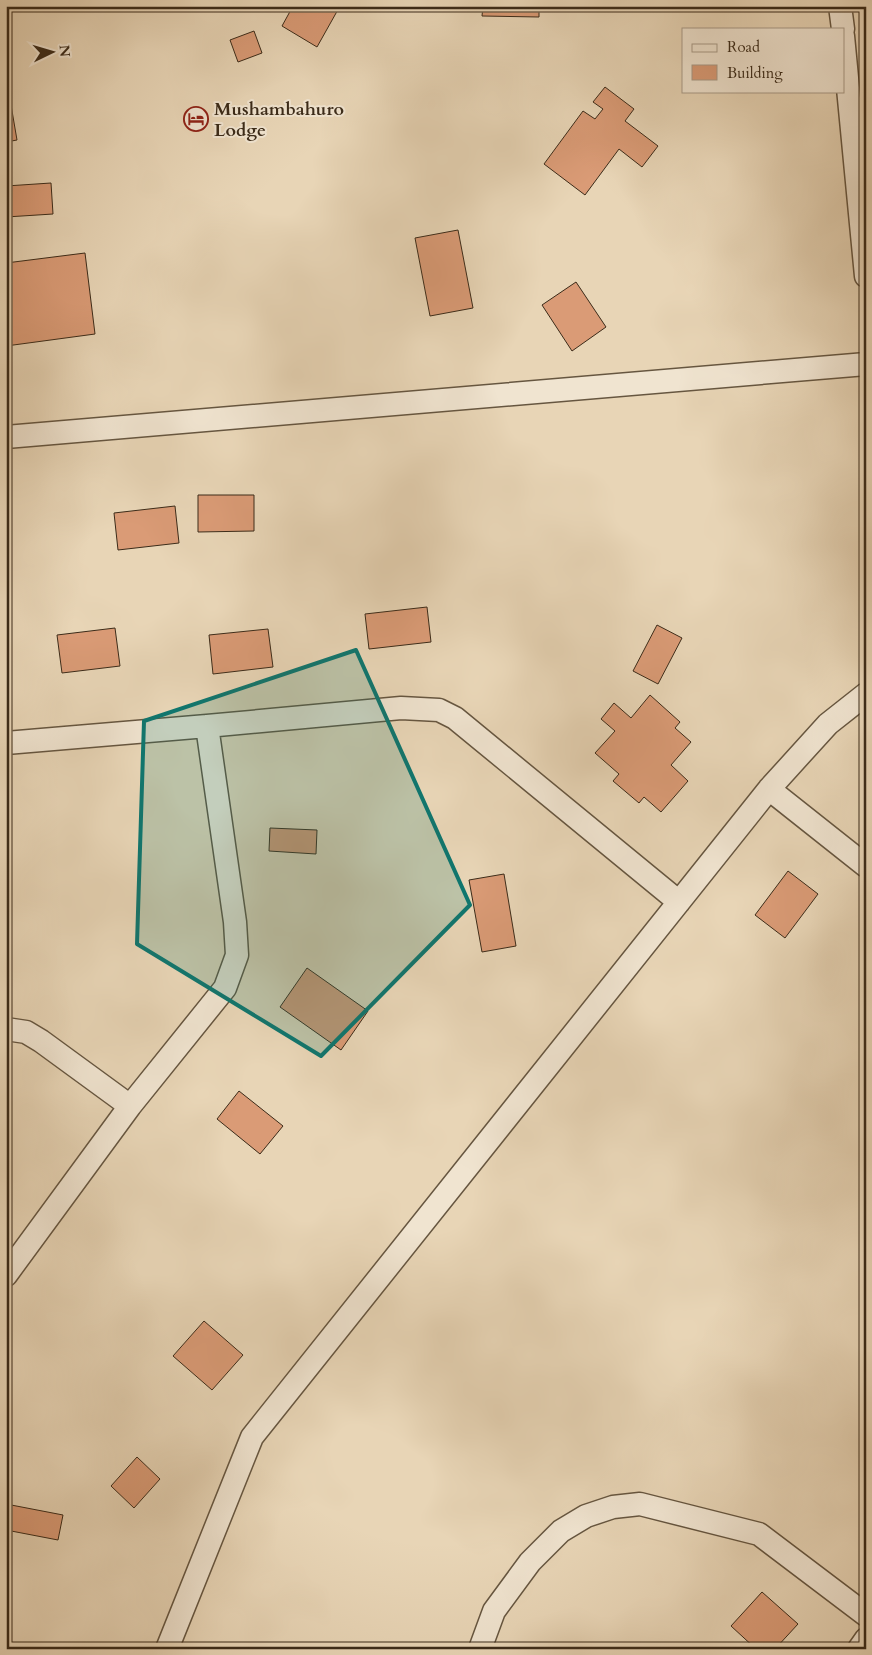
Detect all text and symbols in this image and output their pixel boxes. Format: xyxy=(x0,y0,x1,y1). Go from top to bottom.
north arrow xyxy=(28,28,78,78)
legend xyxy=(682,28,844,92)
text: Road xyxy=(727,37,760,57)
text: N xyxy=(54,44,74,58)
text: Building xyxy=(727,63,783,83)
place label: Mushambahuro Lodge xyxy=(214,97,344,143)
hotel icon: Mushambahuro Lodge xyxy=(183,106,209,132)

